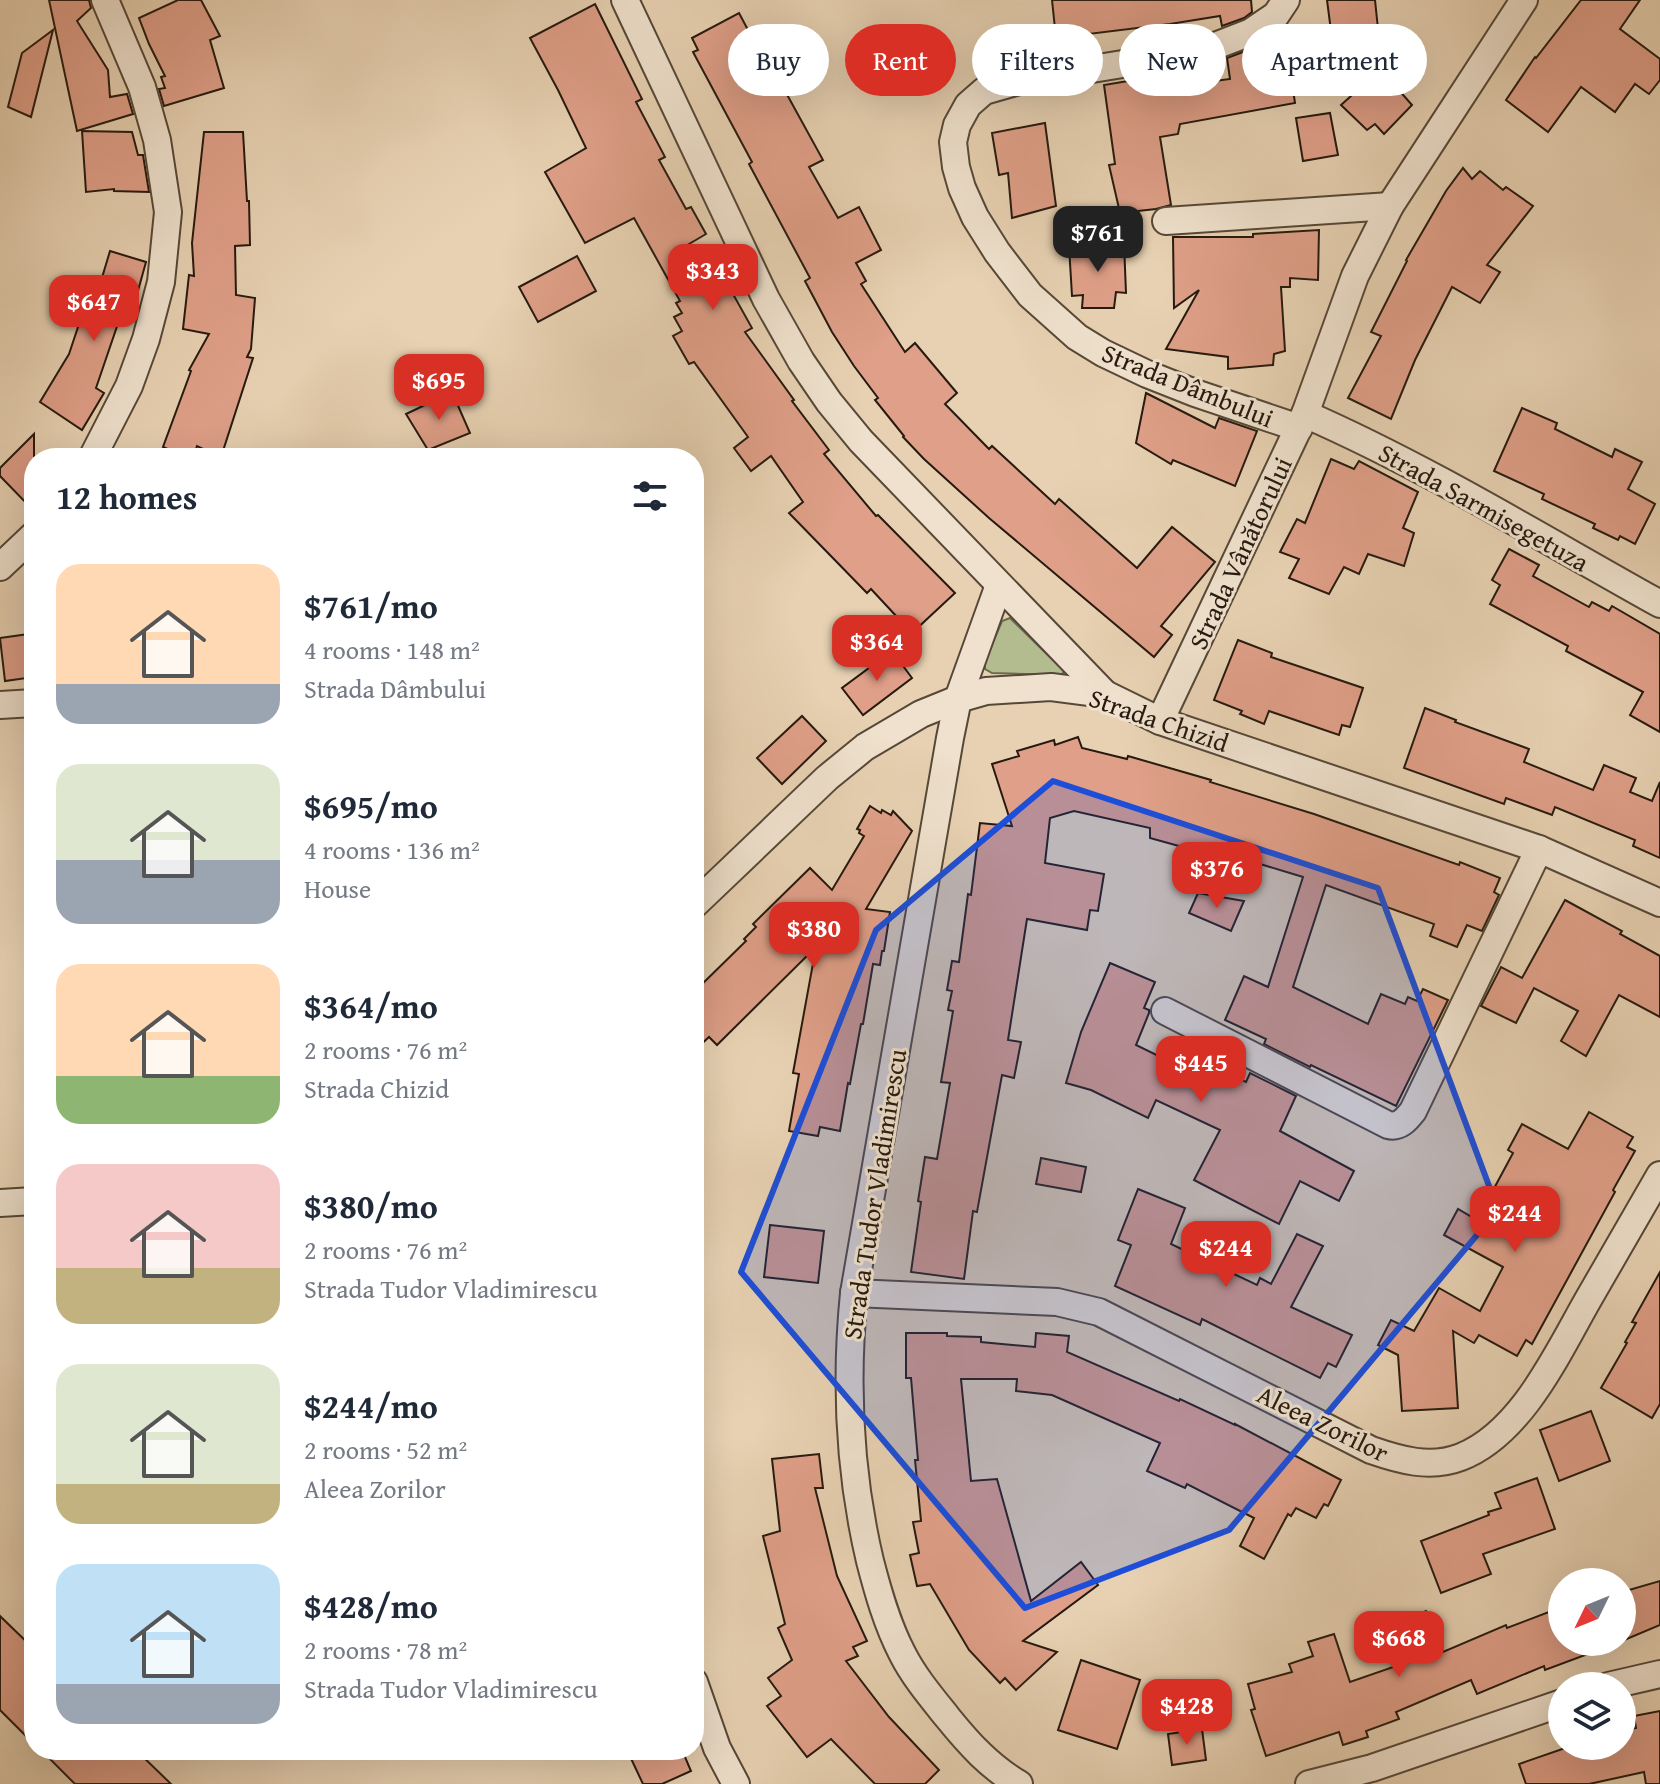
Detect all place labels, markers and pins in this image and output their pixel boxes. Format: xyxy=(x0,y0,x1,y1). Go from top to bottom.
pin: $761 xyxy=(1051,206,1145,274)
pin: $343 xyxy=(666,244,760,312)
pin: $647 xyxy=(47,275,141,343)
pin: $695 xyxy=(392,354,486,422)
pin: $364 xyxy=(830,615,924,683)
pin: $376 xyxy=(1170,842,1264,910)
pin: $380 xyxy=(767,902,861,970)
pin: $445 xyxy=(1154,1036,1248,1104)
pin: $244 xyxy=(1468,1186,1562,1254)
pin: $244 xyxy=(1179,1221,1273,1289)
pin: $668 xyxy=(1352,1611,1446,1679)
pin: $428 xyxy=(1140,1679,1234,1747)

